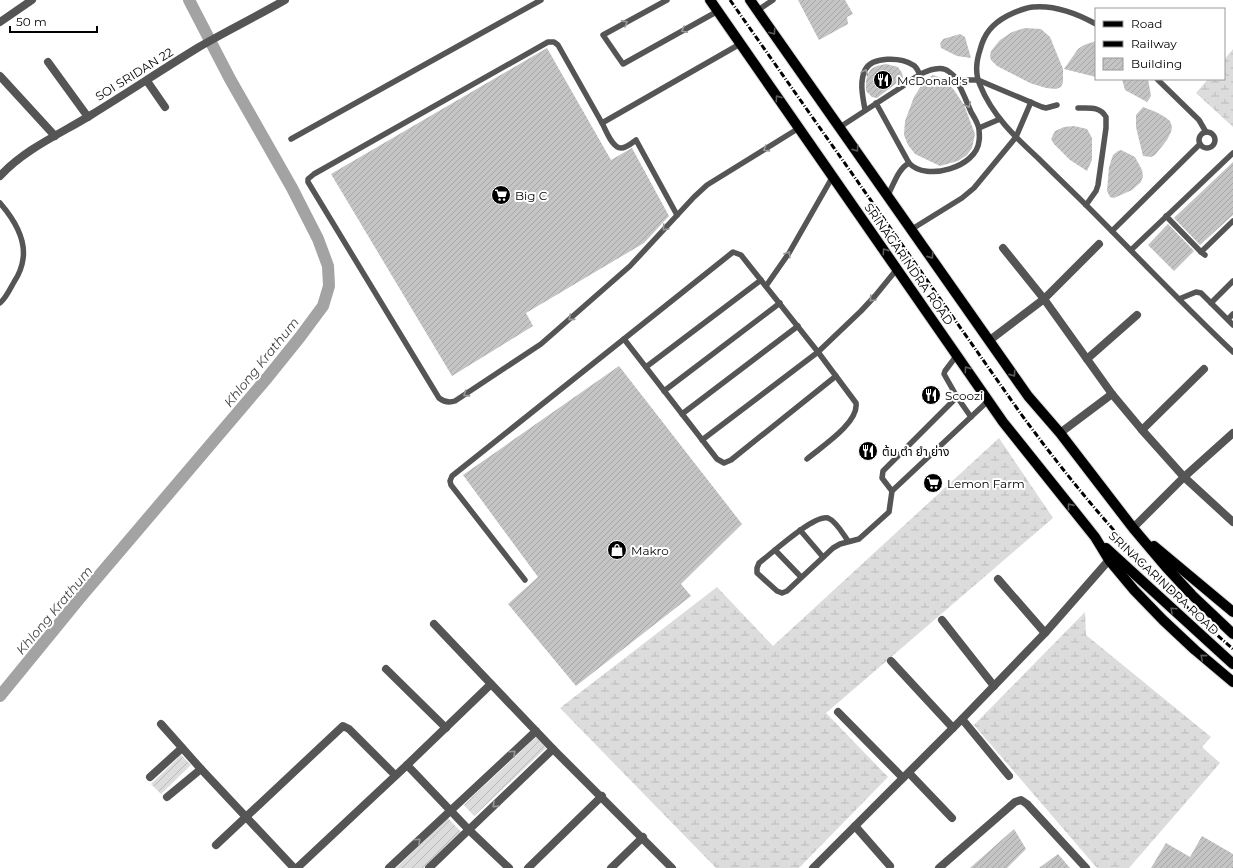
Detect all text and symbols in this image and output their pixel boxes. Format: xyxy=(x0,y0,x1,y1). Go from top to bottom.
scale bar xyxy=(10,8,97,34)
legend xyxy=(1095,8,1225,80)
text: 50 m xyxy=(16,14,47,29)
text: Road xyxy=(1131,16,1162,31)
one-way arrow xyxy=(621,21,628,28)
one-way arrow xyxy=(681,26,688,33)
one-way arrow xyxy=(768,28,776,35)
text: Railway xyxy=(1131,36,1177,51)
street label: SOI SRIDAN 22 xyxy=(92,44,176,104)
text: Building xyxy=(1131,56,1182,71)
one-way arrow xyxy=(860,69,868,77)
restaurant icon: McDonald's xyxy=(872,69,894,91)
place label: McDonald's xyxy=(897,73,968,88)
one-way arrow xyxy=(775,95,783,102)
one-way arrow xyxy=(963,100,971,108)
one-way arrow xyxy=(763,144,770,151)
one-way arrow xyxy=(851,145,858,152)
supermarket icon: Big C xyxy=(490,184,512,206)
place label: Big C xyxy=(515,188,548,203)
street label: SRINAGARINDRA ROAD xyxy=(861,200,957,328)
one-way arrow xyxy=(663,224,670,231)
one-way arrow xyxy=(883,248,890,255)
one-way arrow xyxy=(784,251,791,258)
one-way arrow xyxy=(926,252,934,259)
one-way arrow xyxy=(870,294,877,302)
water label: Khlong Krathum xyxy=(220,314,302,410)
one-way arrow xyxy=(568,314,576,321)
one-way arrow xyxy=(964,366,972,373)
one-way arrow xyxy=(1008,370,1016,377)
restaurant icon: Scoozi xyxy=(920,384,942,406)
place label: Scoozi xyxy=(945,388,983,403)
one-way arrow xyxy=(463,389,470,396)
restaurant icon: ต้ม ตำ ยำ ย่าง xyxy=(857,440,879,462)
place label: ต้ม ตำ ยำ ย่าง xyxy=(882,444,949,459)
supermarket icon: Lemon Farm xyxy=(922,472,944,494)
place label: Lemon Farm xyxy=(947,476,1025,491)
one-way arrow xyxy=(1068,504,1075,511)
street label: SRINAGARINDRA ROAD xyxy=(1106,528,1222,638)
shop icon: Makro xyxy=(606,539,628,561)
place label: Makro xyxy=(631,543,669,558)
water label: Khlong Krathum xyxy=(12,563,96,657)
one-way arrow xyxy=(1170,607,1178,614)
one-way arrow xyxy=(1200,654,1208,662)
one-way arrow xyxy=(508,750,516,758)
one-way arrow xyxy=(492,800,500,808)
one-way arrow xyxy=(413,839,421,846)

